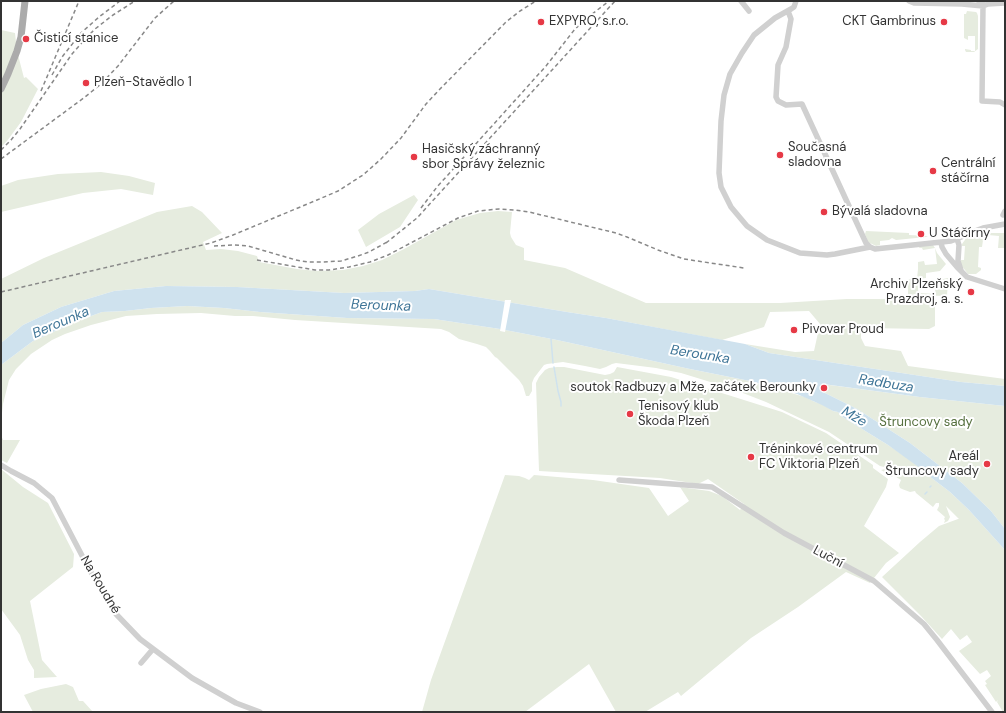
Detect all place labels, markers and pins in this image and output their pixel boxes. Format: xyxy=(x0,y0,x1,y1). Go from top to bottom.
place label: EXPYRO, s.r.o. xyxy=(549,14,628,30)
place label: CKT Gambrinus xyxy=(842,14,936,30)
marker: EXPYRO, s.r.o. xyxy=(536,17,546,27)
marker: CKT Gambrinus xyxy=(939,17,949,27)
place label: Čisticí stanice xyxy=(34,31,118,47)
marker: Čisticí stanice xyxy=(21,34,31,44)
place label: Plzeň-Stavědlo 1 xyxy=(94,75,192,91)
marker: Plzeň-Stavědlo 1 xyxy=(81,78,91,88)
place label: Současná sladovna xyxy=(788,140,846,171)
place label: Hasičský záchranný sbor Správy železnic xyxy=(422,142,545,173)
marker: Současná sladovna xyxy=(775,150,785,160)
marker: Hasičský záchranný sbor Správy železnic xyxy=(409,152,419,162)
place label: Centrální stáčírna xyxy=(941,156,995,187)
marker: Centrální stáčírna xyxy=(928,166,938,176)
place label: Bývalá sladovna xyxy=(832,204,928,220)
marker: Bývalá sladovna xyxy=(819,207,829,217)
place label: U Stáčírny xyxy=(929,226,990,242)
marker: U Stáčírny xyxy=(916,229,926,239)
place label: Archiv Plzeňský Prazdroj, a. s. xyxy=(870,277,963,308)
marker: Archiv Plzeňský Prazdroj, a. s. xyxy=(966,287,976,297)
place label: Pivovar Proud xyxy=(802,322,884,338)
marker: Pivovar Proud xyxy=(789,325,799,335)
place label: soutok Radbuzy a Mže, začátek Berounky xyxy=(570,380,816,396)
marker: soutok Radbuzy a Mže, začátek Berounky xyxy=(819,383,829,393)
place label: Tenisový klub Škoda Plzeň xyxy=(638,399,719,430)
marker: Tenisový klub Škoda Plzeň xyxy=(625,409,635,419)
place label: Tréninkové centrum FC Viktoria Plzeň xyxy=(759,442,878,473)
place label: Areál Štruncovy sady xyxy=(885,449,979,480)
marker: Tréninkové centrum FC Viktoria Plzeň xyxy=(746,452,756,462)
marker: Areál Štruncovy sady xyxy=(982,459,992,469)

